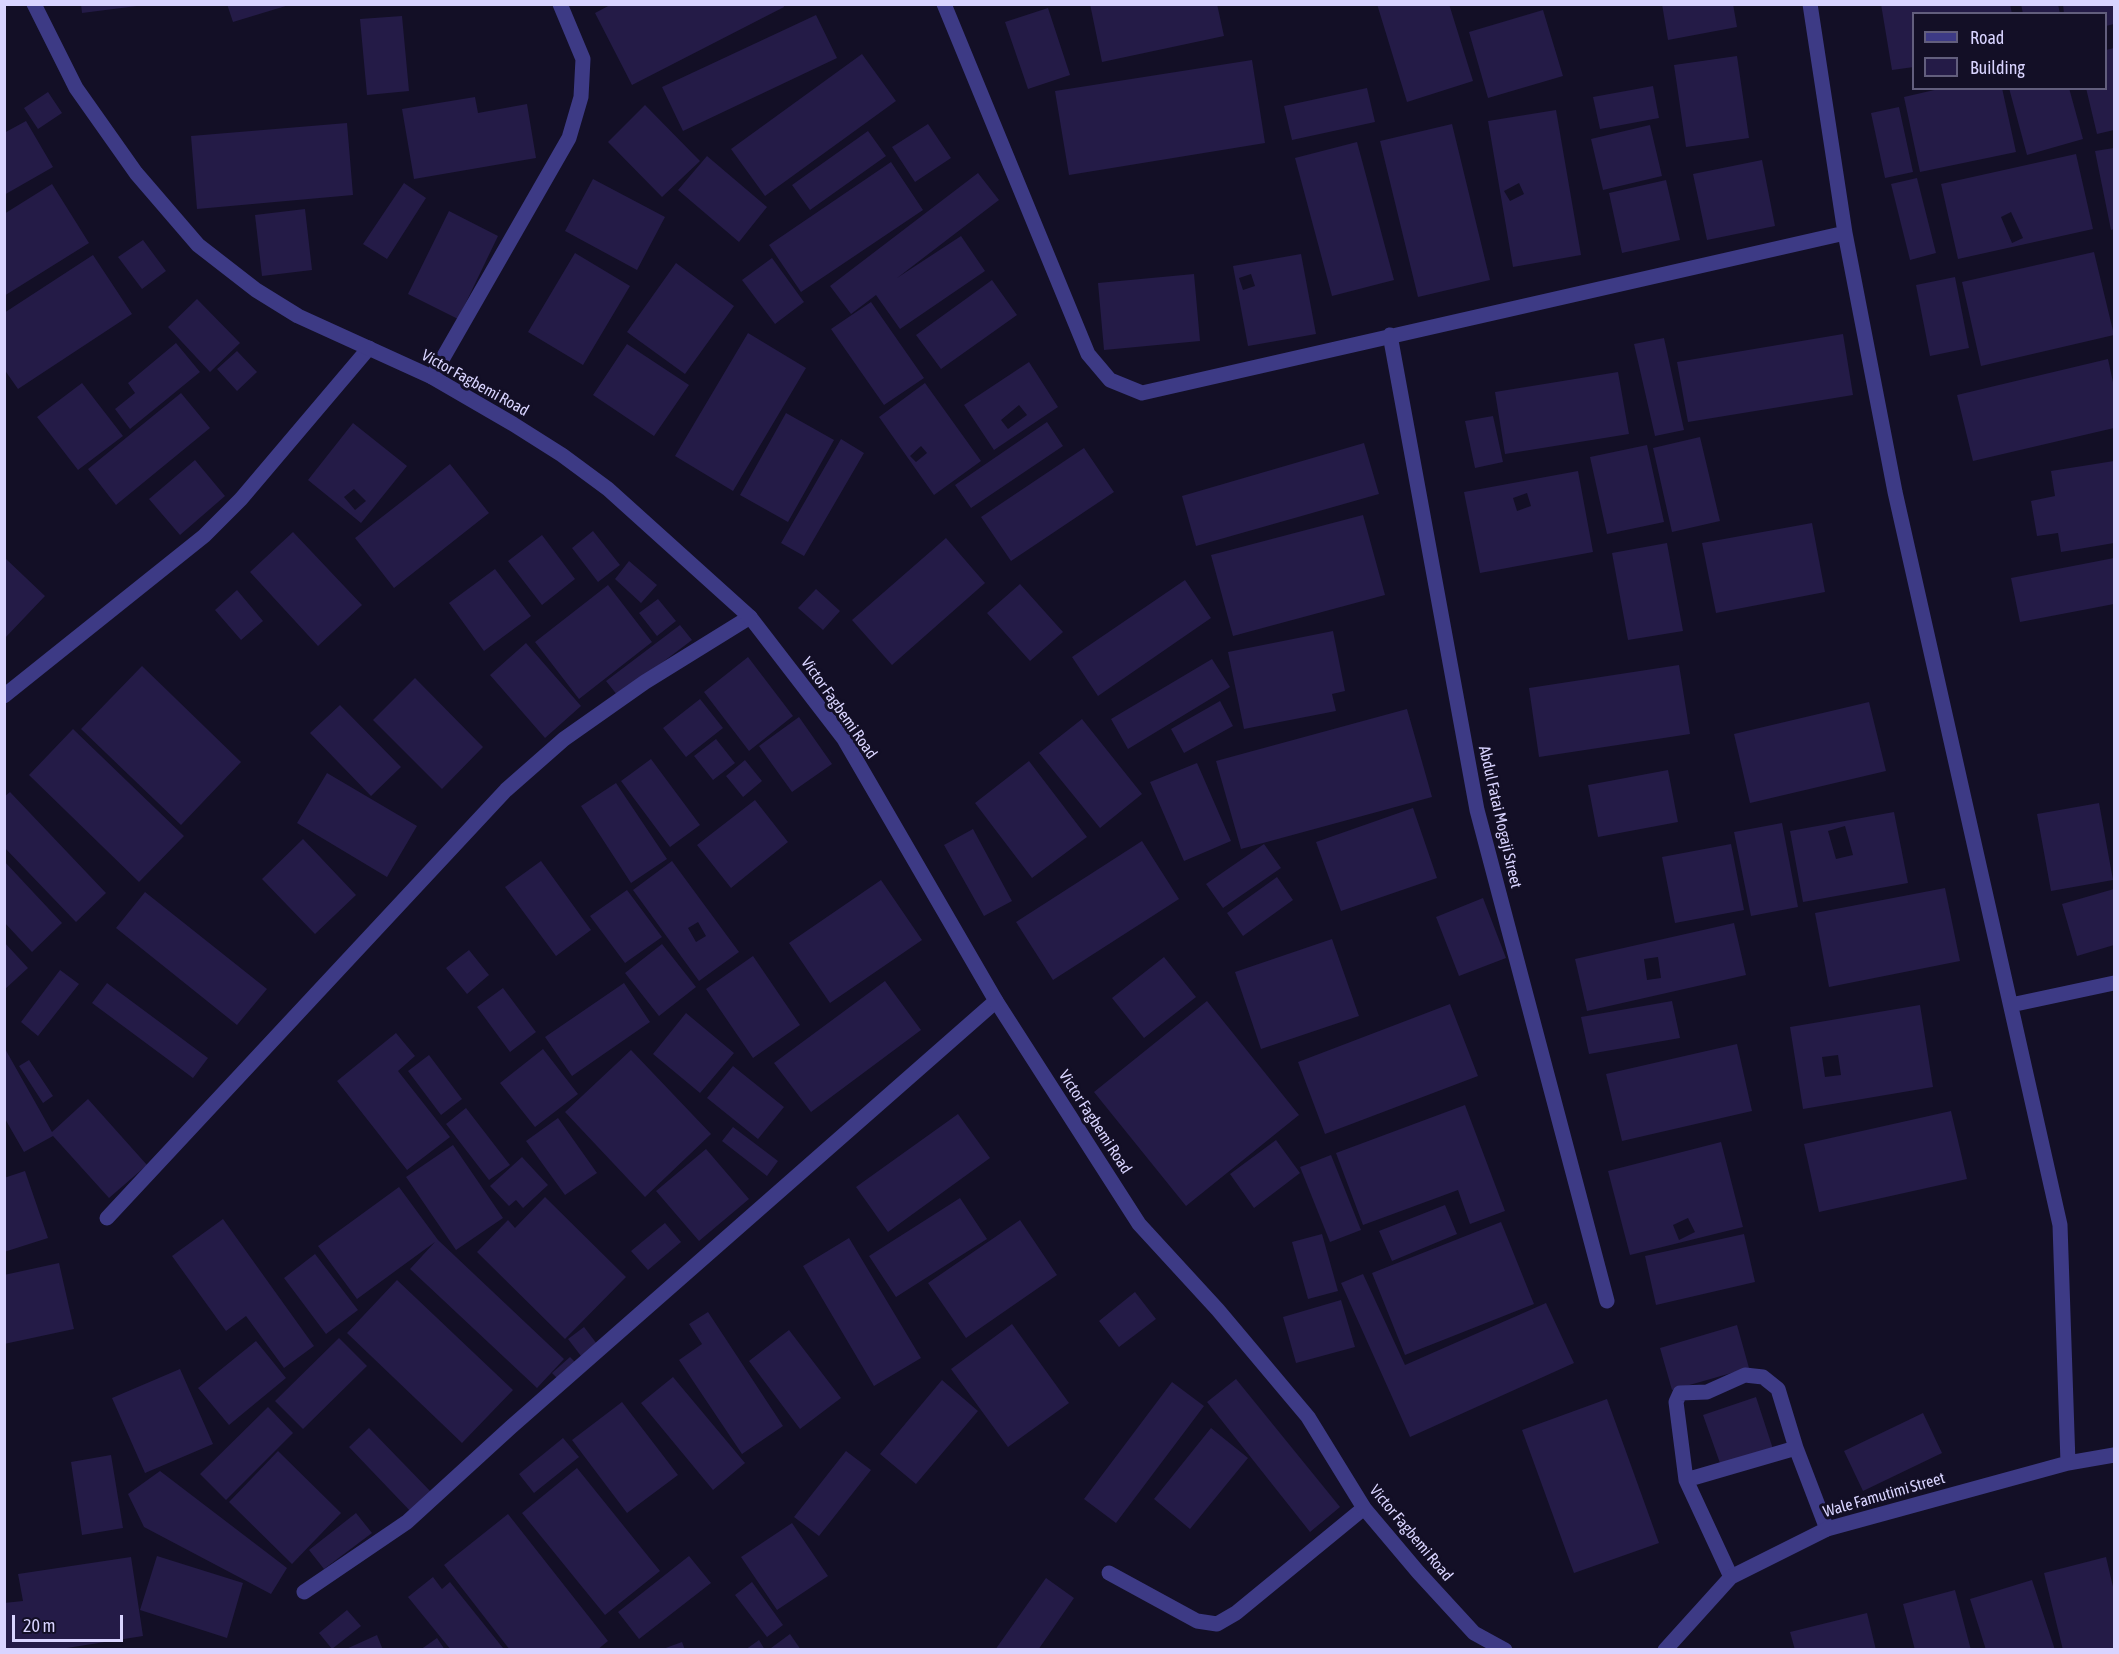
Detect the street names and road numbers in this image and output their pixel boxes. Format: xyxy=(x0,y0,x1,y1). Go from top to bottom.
street label: Victor Fagbemi Road xyxy=(418,346,532,420)
street label: Victor Fagbemi Road xyxy=(797,654,881,762)
street label: Abdul Fatai Mogaji Street xyxy=(1474,744,1526,890)
street label: Victor Fagbemi Road xyxy=(1054,1067,1136,1177)
street label: Wale Famutimi Street xyxy=(1821,1468,1947,1522)
street label: Victor Fagbemi Road xyxy=(1365,1481,1457,1585)

